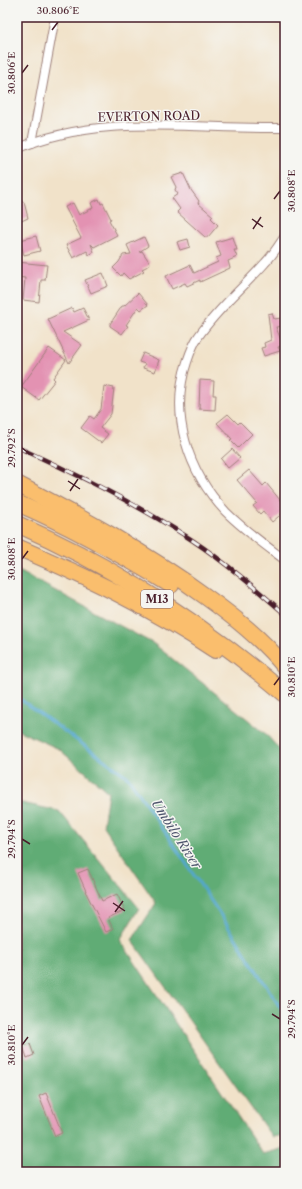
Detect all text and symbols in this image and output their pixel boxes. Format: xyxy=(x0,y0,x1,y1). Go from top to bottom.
text: 30.806°E xyxy=(37,4,79,17)
text: 30.806°E xyxy=(5,52,18,94)
street label: EVERTON ROAD xyxy=(98,108,201,124)
text: 30.808°E xyxy=(285,170,298,212)
text: 29.792°S xyxy=(5,428,18,468)
text: 30.808°E xyxy=(5,538,18,580)
road number: M13 xyxy=(141,590,173,608)
text: 30.810°E xyxy=(285,656,298,697)
water label: Umbilo River xyxy=(148,796,206,873)
text: 29.794°S xyxy=(5,819,18,859)
text: 29.794°S xyxy=(285,999,298,1039)
text: 30.810°E xyxy=(5,1024,18,1065)

